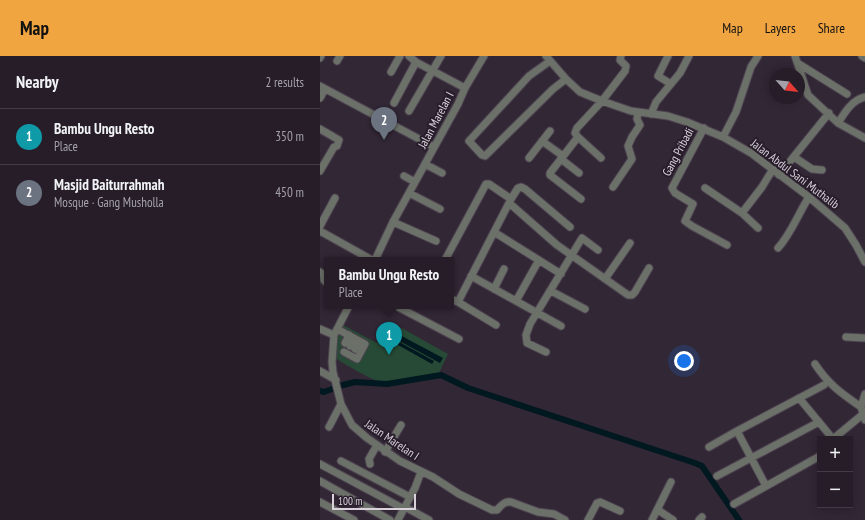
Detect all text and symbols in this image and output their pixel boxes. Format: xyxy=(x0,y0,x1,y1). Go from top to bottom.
text: Map xyxy=(20,16,49,40)
text: Map xyxy=(722,19,743,37)
text: Layers xyxy=(765,19,796,37)
text: Share xyxy=(818,19,845,37)
north arrow xyxy=(769,68,805,104)
text: Nearby xyxy=(16,71,59,93)
text: 2 results xyxy=(265,74,304,91)
street label: Jalan Marelan I xyxy=(414,89,457,152)
pin: 2 xyxy=(371,107,397,140)
text: Bambu Ungu Resto xyxy=(54,119,154,138)
street label: Gang Pribadi xyxy=(659,125,697,178)
text: 1 xyxy=(26,128,32,145)
text: 350 m xyxy=(275,128,304,145)
street label: Jalan Abdul Sani Muthalib xyxy=(747,135,842,212)
text: Place xyxy=(54,138,78,155)
text: Masjid Baiturrahmah xyxy=(54,175,164,194)
text: 2 xyxy=(26,184,32,201)
text: 450 m xyxy=(275,184,304,201)
text: Mosque · Gang Musholla xyxy=(54,194,164,211)
popup xyxy=(324,257,454,309)
text: Bambu Ungu Resto xyxy=(339,265,439,284)
text: Place xyxy=(339,284,363,301)
pin: 1 xyxy=(376,322,402,355)
your location xyxy=(674,351,694,371)
street label: Jalan Marelan I xyxy=(362,415,422,463)
map controls xyxy=(817,436,853,508)
button: + xyxy=(817,436,853,472)
button: − xyxy=(817,472,853,508)
scale bar xyxy=(332,492,416,511)
text: 100 m xyxy=(338,494,362,508)

